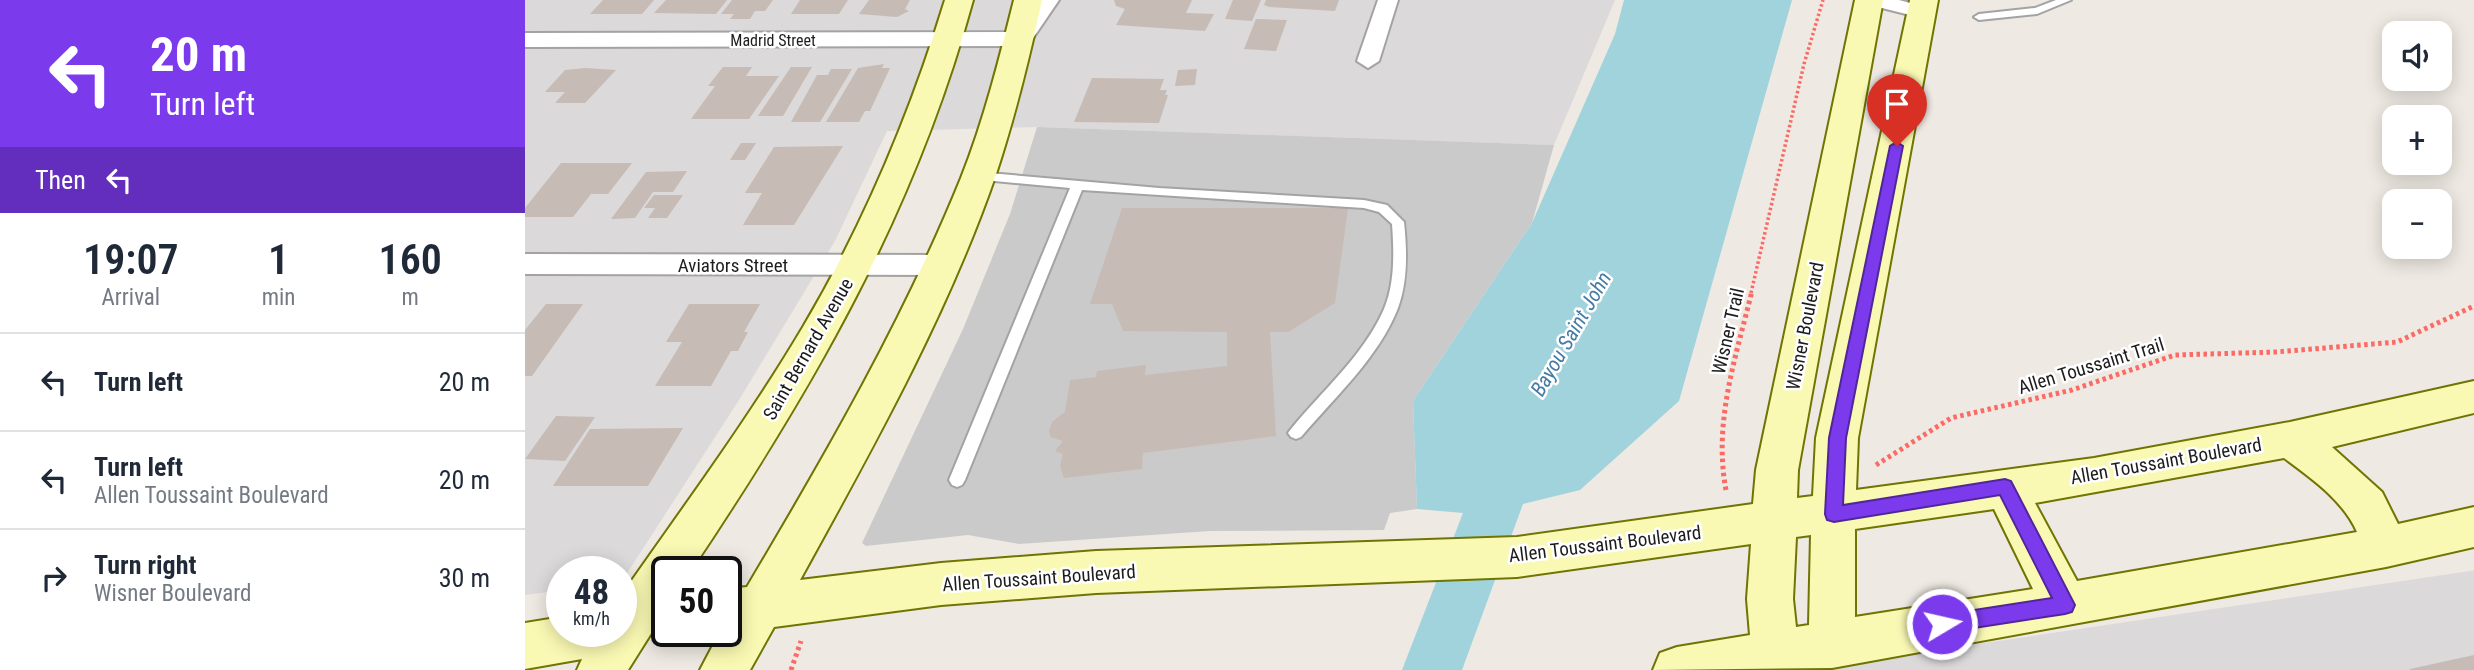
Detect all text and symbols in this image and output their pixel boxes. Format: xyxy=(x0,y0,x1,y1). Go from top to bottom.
map controls xyxy=(2382,21,2452,259)
button: sound xyxy=(2382,21,2452,91)
text: 20 m xyxy=(150,26,247,83)
icon: left xyxy=(35,28,126,119)
street label: Madrid Street xyxy=(730,31,816,50)
pin xyxy=(1867,74,1927,146)
text: Turn left xyxy=(150,85,255,123)
icon: arrive xyxy=(1878,85,1916,123)
button: + xyxy=(2382,105,2452,175)
icon: left xyxy=(100,161,138,199)
text: Then xyxy=(35,165,86,195)
button: − xyxy=(2382,189,2452,259)
text: 19:07 xyxy=(83,235,179,284)
text: 1 xyxy=(268,235,289,284)
text: 160 xyxy=(379,235,442,284)
street label: Aviators Street xyxy=(678,254,788,277)
street label: Wisner Boulevard xyxy=(1781,260,1829,392)
water label: Bayou Saint John xyxy=(1526,268,1616,400)
street label: Saint Bernard Avenue xyxy=(758,274,858,424)
text: Arrival xyxy=(102,284,160,311)
text: min xyxy=(262,284,295,311)
text: m xyxy=(402,284,419,311)
street label: Wisner Trail xyxy=(1707,286,1749,376)
street label: Allen Toussaint Trail xyxy=(2015,333,2167,399)
icon: left xyxy=(35,363,73,401)
text: Turn left xyxy=(94,367,183,397)
text: 20 m xyxy=(439,367,490,397)
street label: Allen Toussaint Boulevard xyxy=(2069,433,2263,489)
text: Turn left xyxy=(94,452,183,482)
icon: left xyxy=(35,461,73,499)
text: 20 m xyxy=(439,465,490,495)
text: Allen Toussaint Boulevard xyxy=(94,482,329,509)
street label: Allen Toussaint Boulevard xyxy=(1507,521,1703,567)
text: Turn right xyxy=(94,550,196,580)
speed limit sign: 50 xyxy=(651,556,742,647)
icon: right xyxy=(35,559,73,597)
street label: Allen Toussaint Boulevard xyxy=(942,560,1136,596)
text: 30 m xyxy=(439,563,490,593)
text: 48 xyxy=(574,572,609,613)
text: Wisner Boulevard xyxy=(94,580,252,607)
position arrow xyxy=(1905,587,1979,661)
text: km/h xyxy=(573,608,610,629)

